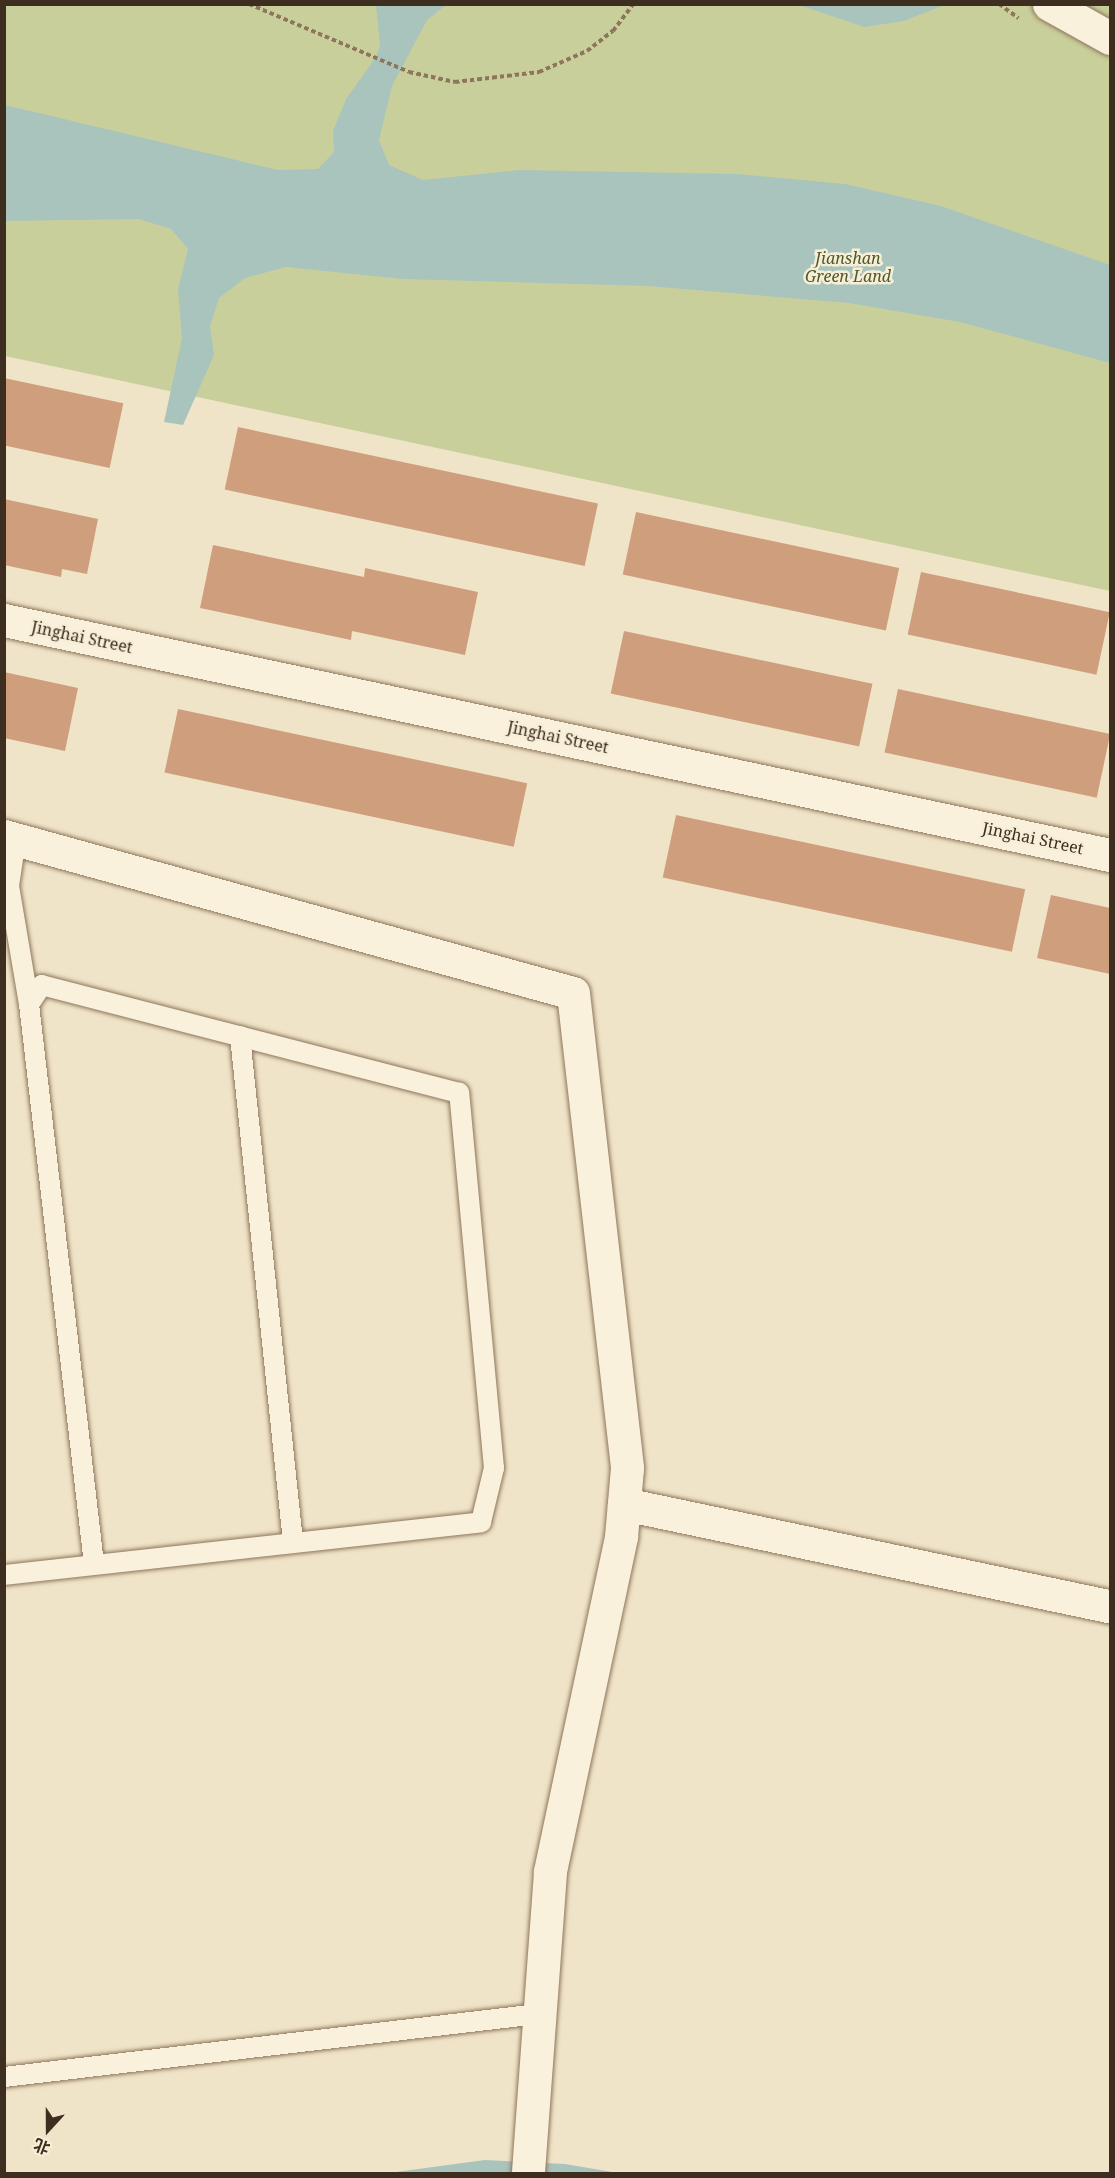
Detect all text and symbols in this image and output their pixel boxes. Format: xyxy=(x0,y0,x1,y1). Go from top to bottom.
park label: Jianshan Green Land xyxy=(805,248,891,286)
street label: Jinghai Street xyxy=(30,617,134,657)
street label: Jinghai Street xyxy=(506,717,610,757)
street label: Jinghai Street xyxy=(981,818,1085,858)
north arrow xyxy=(18,2100,78,2160)
text: 北 xyxy=(30,2134,53,2160)

